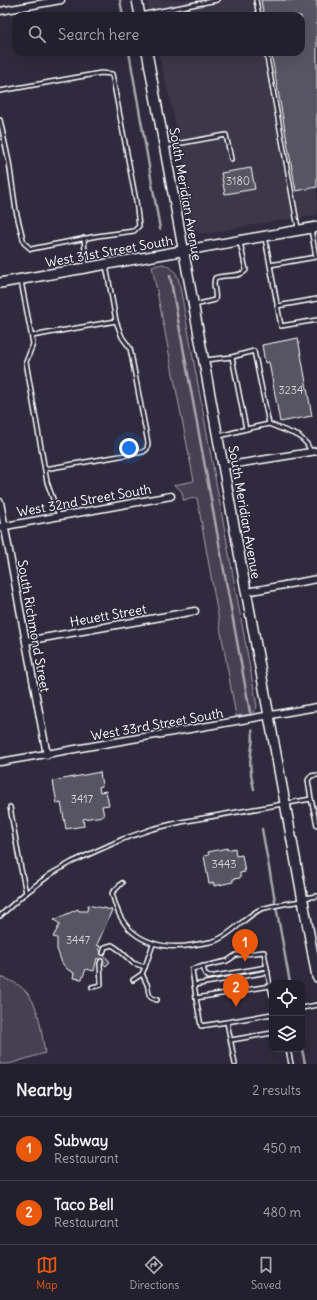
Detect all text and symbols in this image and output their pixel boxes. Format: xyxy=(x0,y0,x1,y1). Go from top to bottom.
search box xyxy=(12,12,305,56)
icon: search xyxy=(26,23,48,45)
text: Search here xyxy=(58,25,139,44)
street label: South Meridian Avenue xyxy=(165,126,206,262)
house number: 3180 xyxy=(226,174,250,188)
street label: West 31st Street South xyxy=(44,232,175,271)
house number: 3234 xyxy=(279,383,303,397)
your location xyxy=(119,438,139,458)
street label: South Meridian Avenue xyxy=(224,444,265,580)
street label: West 32nd Street South xyxy=(15,480,153,521)
street label: South Richmond Street xyxy=(13,559,54,694)
street label: Heuett Street xyxy=(69,600,148,631)
street label: West 33rd Street South xyxy=(90,704,225,745)
house number: 3417 xyxy=(71,792,94,806)
house number: 3443 xyxy=(211,857,237,871)
pin: 1 xyxy=(232,929,258,962)
house number: 3447 xyxy=(66,933,91,947)
pin: 2 xyxy=(223,974,249,1007)
map controls xyxy=(269,980,305,1052)
button: locate xyxy=(269,980,305,1016)
button: layers xyxy=(269,1016,305,1052)
text: Nearby xyxy=(16,1079,72,1101)
text: 2 results xyxy=(252,1082,301,1099)
text: Subway xyxy=(54,1131,108,1150)
text: 1 xyxy=(26,1140,32,1157)
text: 450 m xyxy=(263,1140,301,1157)
text: Restaurant xyxy=(54,1150,119,1167)
text: Taco Bell xyxy=(54,1195,114,1214)
text: 2 xyxy=(25,1204,33,1221)
text: 480 m xyxy=(263,1204,301,1221)
text: Restaurant xyxy=(54,1214,119,1231)
tab: Map xyxy=(36,1254,58,1292)
tab: Directions xyxy=(130,1254,179,1292)
tab: Saved xyxy=(251,1254,281,1292)

